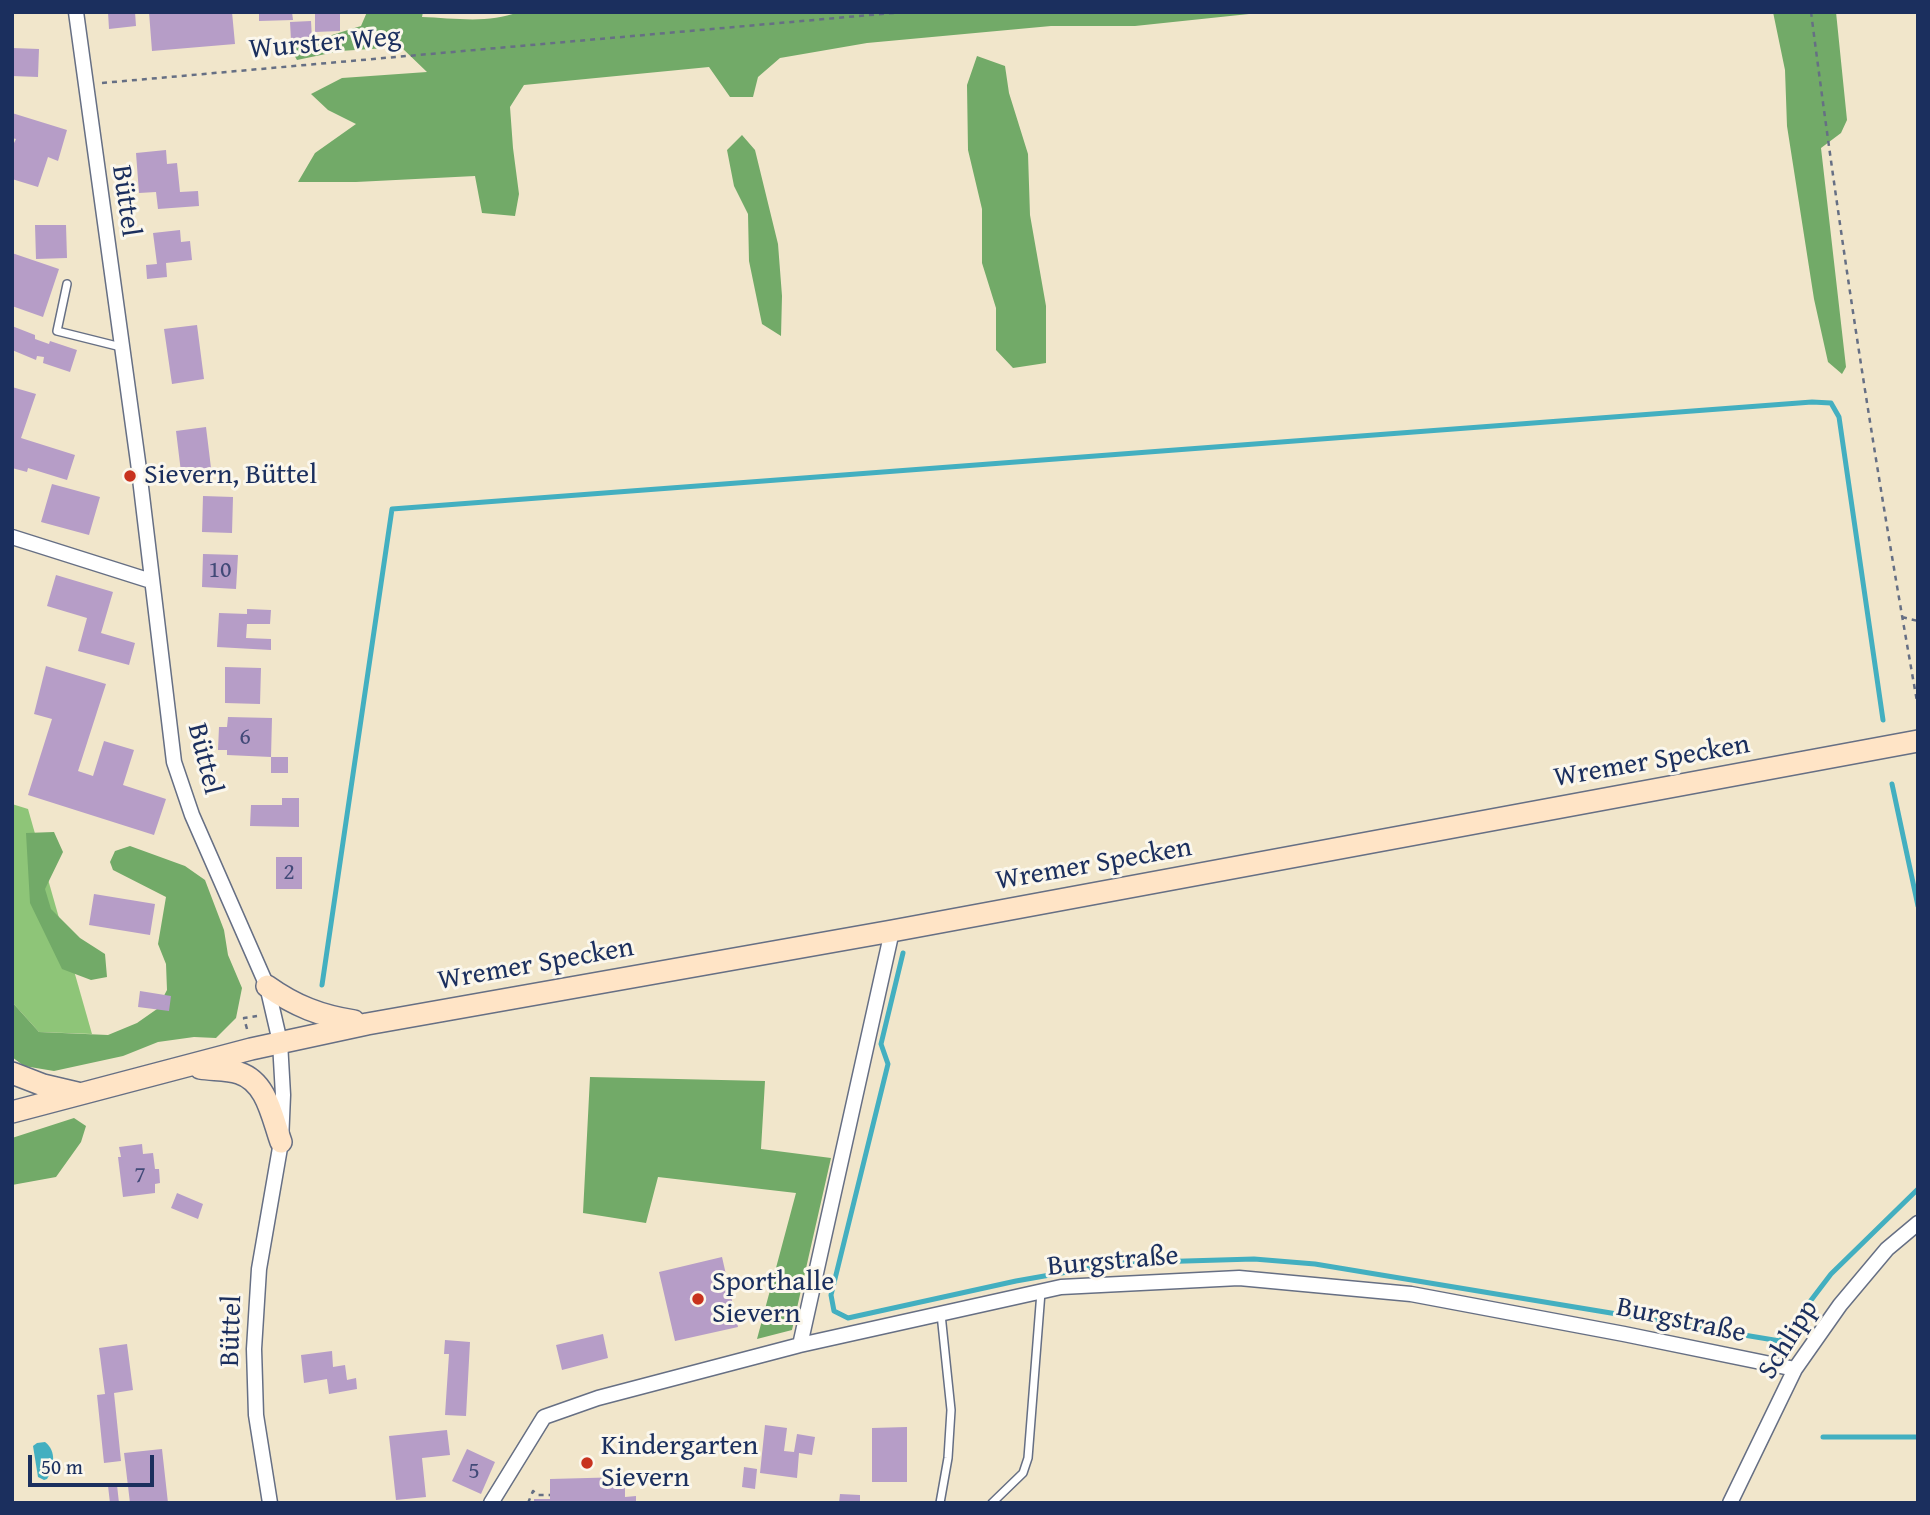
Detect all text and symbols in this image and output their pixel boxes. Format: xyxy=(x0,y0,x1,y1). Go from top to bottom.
street label: Wurster Weg xyxy=(248,21,402,67)
street label: Büttel xyxy=(103,163,147,239)
place label: Sievern, Büttel xyxy=(144,459,317,493)
marker: Sievern, Büttel xyxy=(122,468,138,484)
house number: 10 xyxy=(208,557,232,585)
street label: Büttel xyxy=(179,720,229,798)
house number: 6 xyxy=(239,724,251,752)
street label: Wremer Specken xyxy=(1551,728,1753,796)
street label: Wremer Specken xyxy=(993,831,1195,899)
house number: 2 xyxy=(283,859,295,887)
street label: Wremer Specken xyxy=(435,931,637,999)
house number: 7 xyxy=(134,1162,146,1190)
street label: Burgstraße xyxy=(1046,1240,1180,1284)
place label: Sporthalle Sievern xyxy=(712,1266,834,1332)
marker: Sporthalle Sievern xyxy=(690,1291,706,1307)
street label: Burgstraße xyxy=(1613,1291,1749,1351)
street label: Schlipp xyxy=(1752,1294,1826,1386)
street label: Büttel xyxy=(214,1295,250,1367)
place label: Kindergarten Sievern xyxy=(601,1430,758,1496)
scale bar xyxy=(32,1442,158,1486)
text: 50 m xyxy=(41,1451,83,1482)
marker: Kindergarten Sievern xyxy=(579,1455,595,1471)
house number: 5 xyxy=(468,1458,480,1486)

